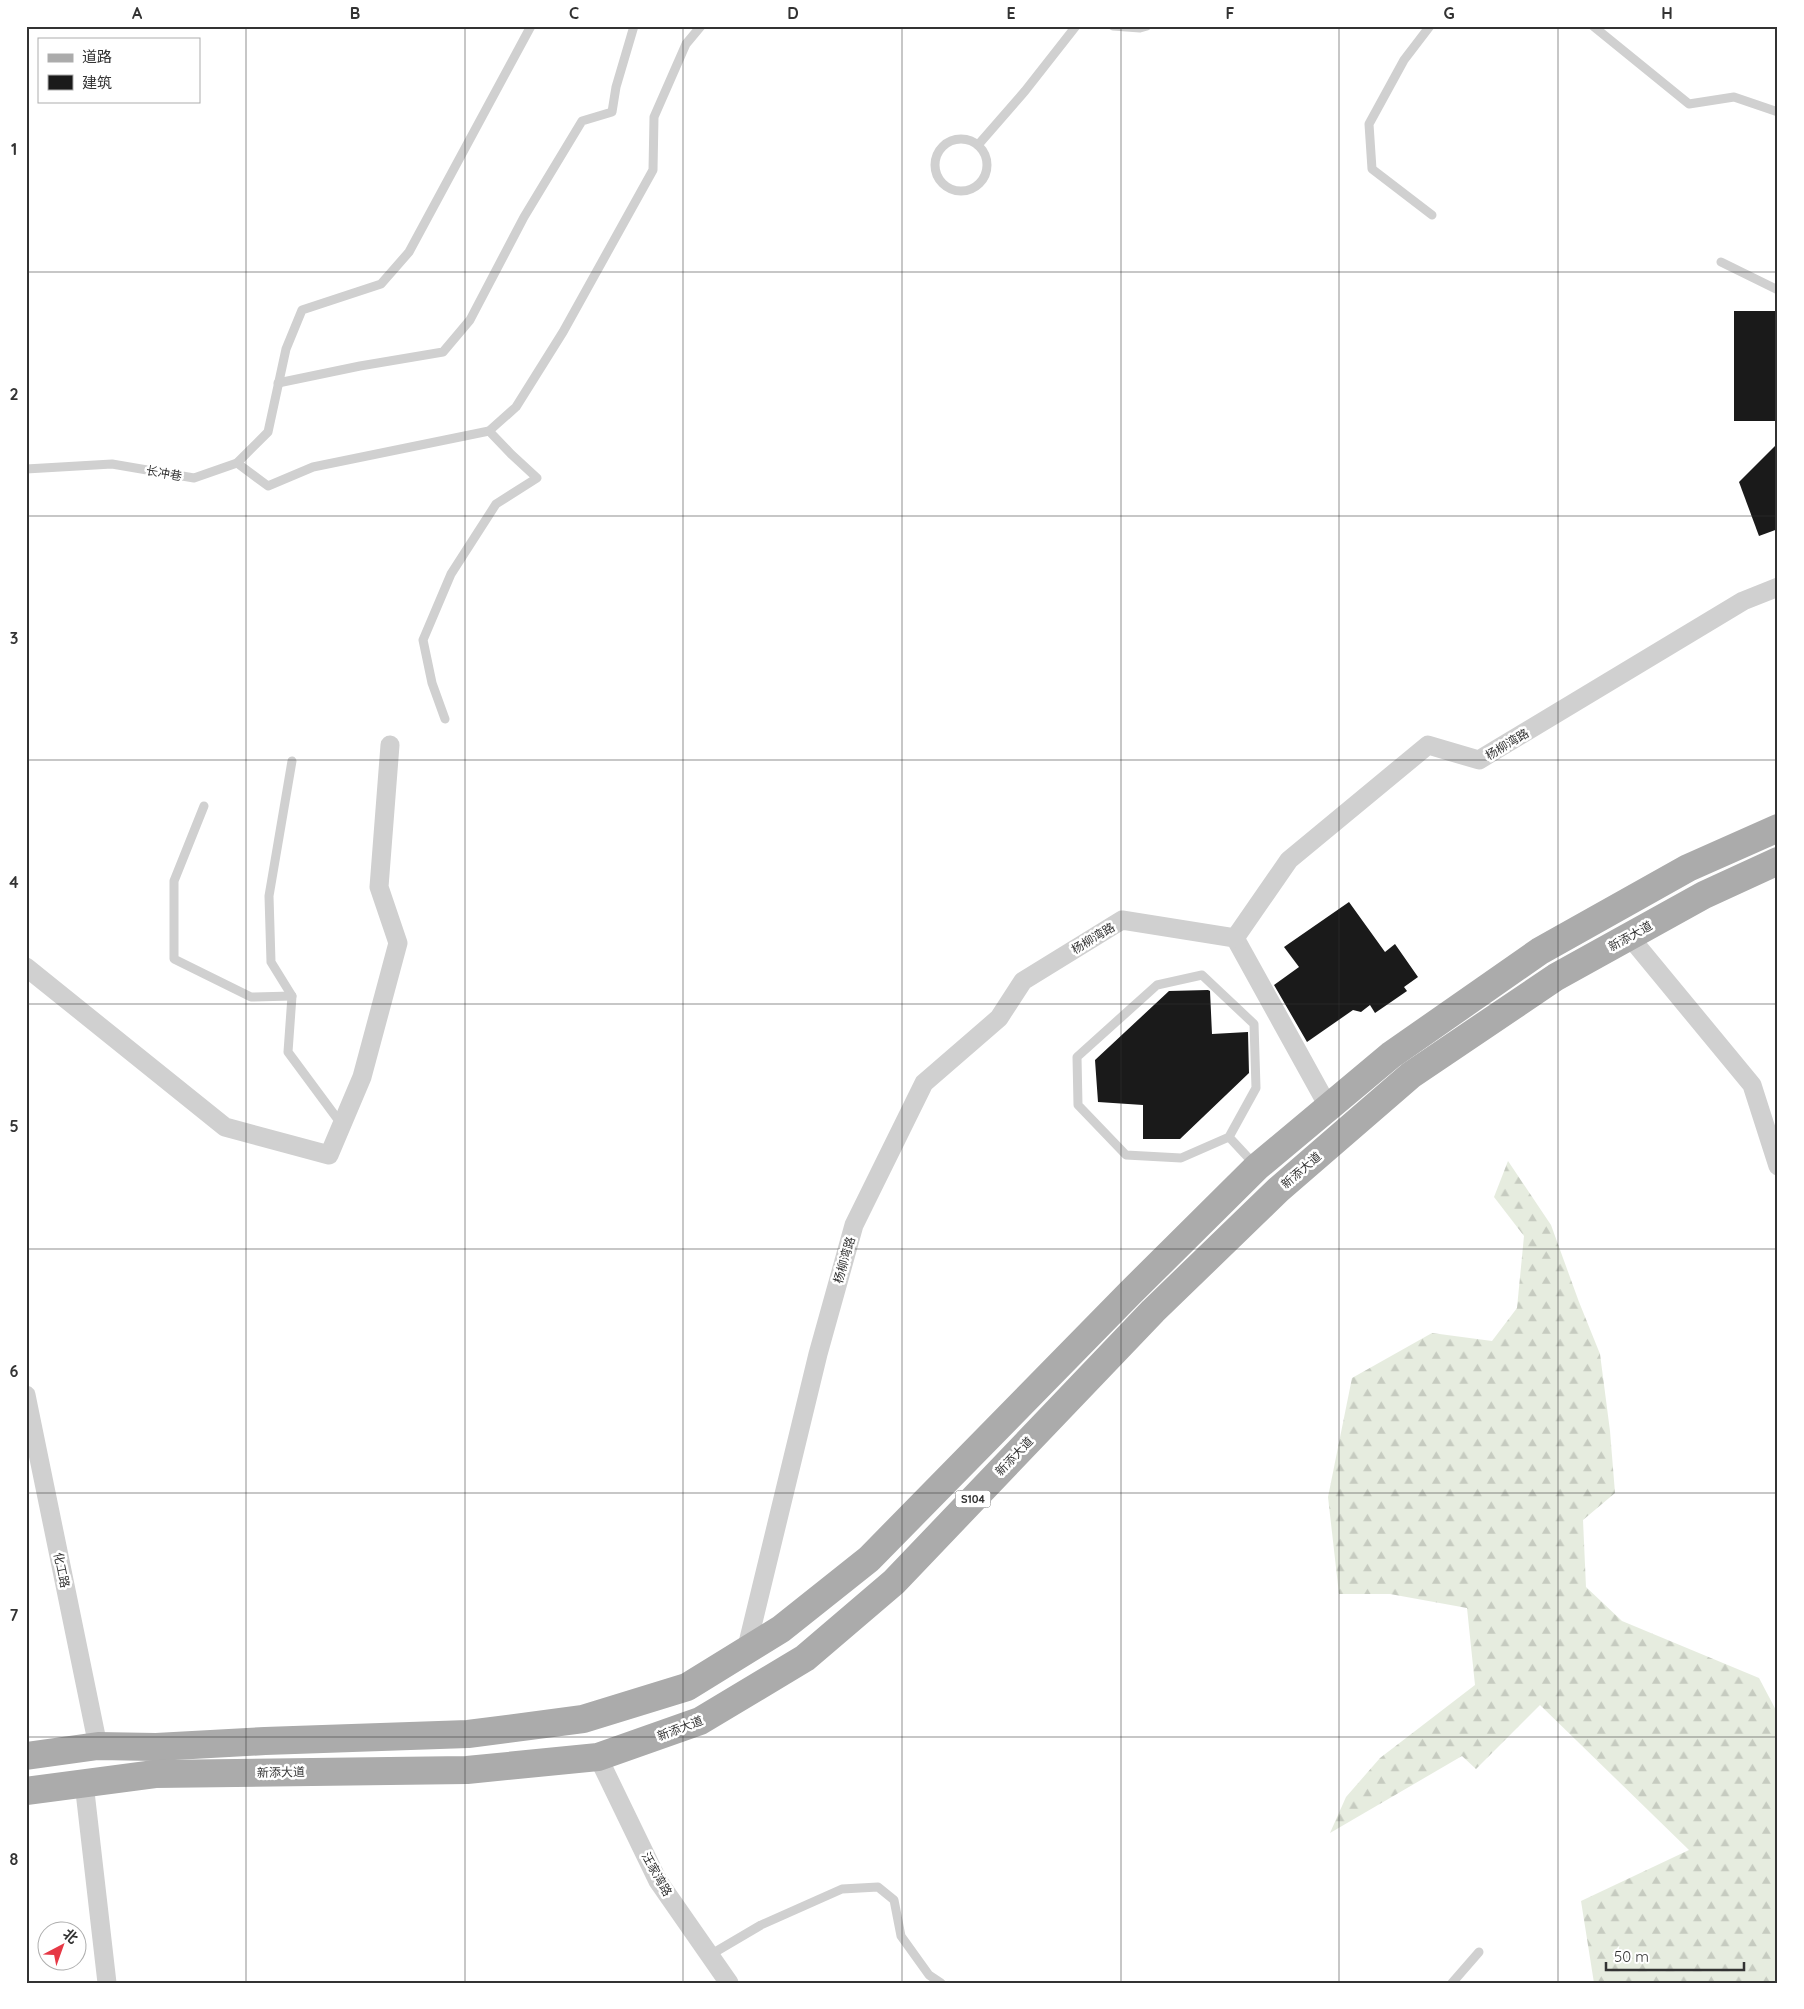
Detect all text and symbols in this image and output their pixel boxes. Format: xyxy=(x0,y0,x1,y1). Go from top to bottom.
text: A xyxy=(132,3,143,23)
text: B xyxy=(350,3,360,23)
text: C xyxy=(569,3,579,23)
text: D xyxy=(787,3,799,23)
text: E xyxy=(1006,3,1016,23)
text: F xyxy=(1226,3,1235,23)
text: G xyxy=(1443,3,1455,23)
text: H xyxy=(1661,3,1673,23)
legend xyxy=(38,38,200,102)
text: 道路 xyxy=(82,47,112,66)
text: 建筑 xyxy=(82,73,112,92)
text: 1 xyxy=(11,139,17,159)
text: 2 xyxy=(9,384,19,404)
street label: 长冲巷 xyxy=(145,462,183,484)
text: 3 xyxy=(10,628,18,648)
street label: 杨柳湾路 xyxy=(1483,725,1531,763)
text: 4 xyxy=(9,872,19,892)
street label: 新添大道 xyxy=(1605,918,1655,954)
street label: 杨柳湾路 xyxy=(1069,919,1117,957)
text: 5 xyxy=(9,1116,19,1136)
street label: 新添大道 xyxy=(1278,1149,1324,1191)
street label: 杨柳湾路 xyxy=(830,1235,858,1285)
text: 6 xyxy=(10,1361,19,1381)
street label: 新添大道 xyxy=(992,1434,1036,1478)
road number: S104 xyxy=(956,1490,990,1508)
street label: 化工路 xyxy=(51,1551,73,1589)
text: 7 xyxy=(10,1605,19,1625)
street label: 新添大道 xyxy=(655,1712,705,1744)
street label: 新添大道 xyxy=(257,1764,305,1780)
text: 8 xyxy=(10,1849,19,1869)
street label: 汪家湾路 xyxy=(639,1849,675,1899)
north arrow xyxy=(38,1922,88,1972)
text: 北 xyxy=(59,1925,82,1948)
scale bar xyxy=(1606,1939,1744,1971)
text: 50 m xyxy=(1614,1947,1649,1966)

